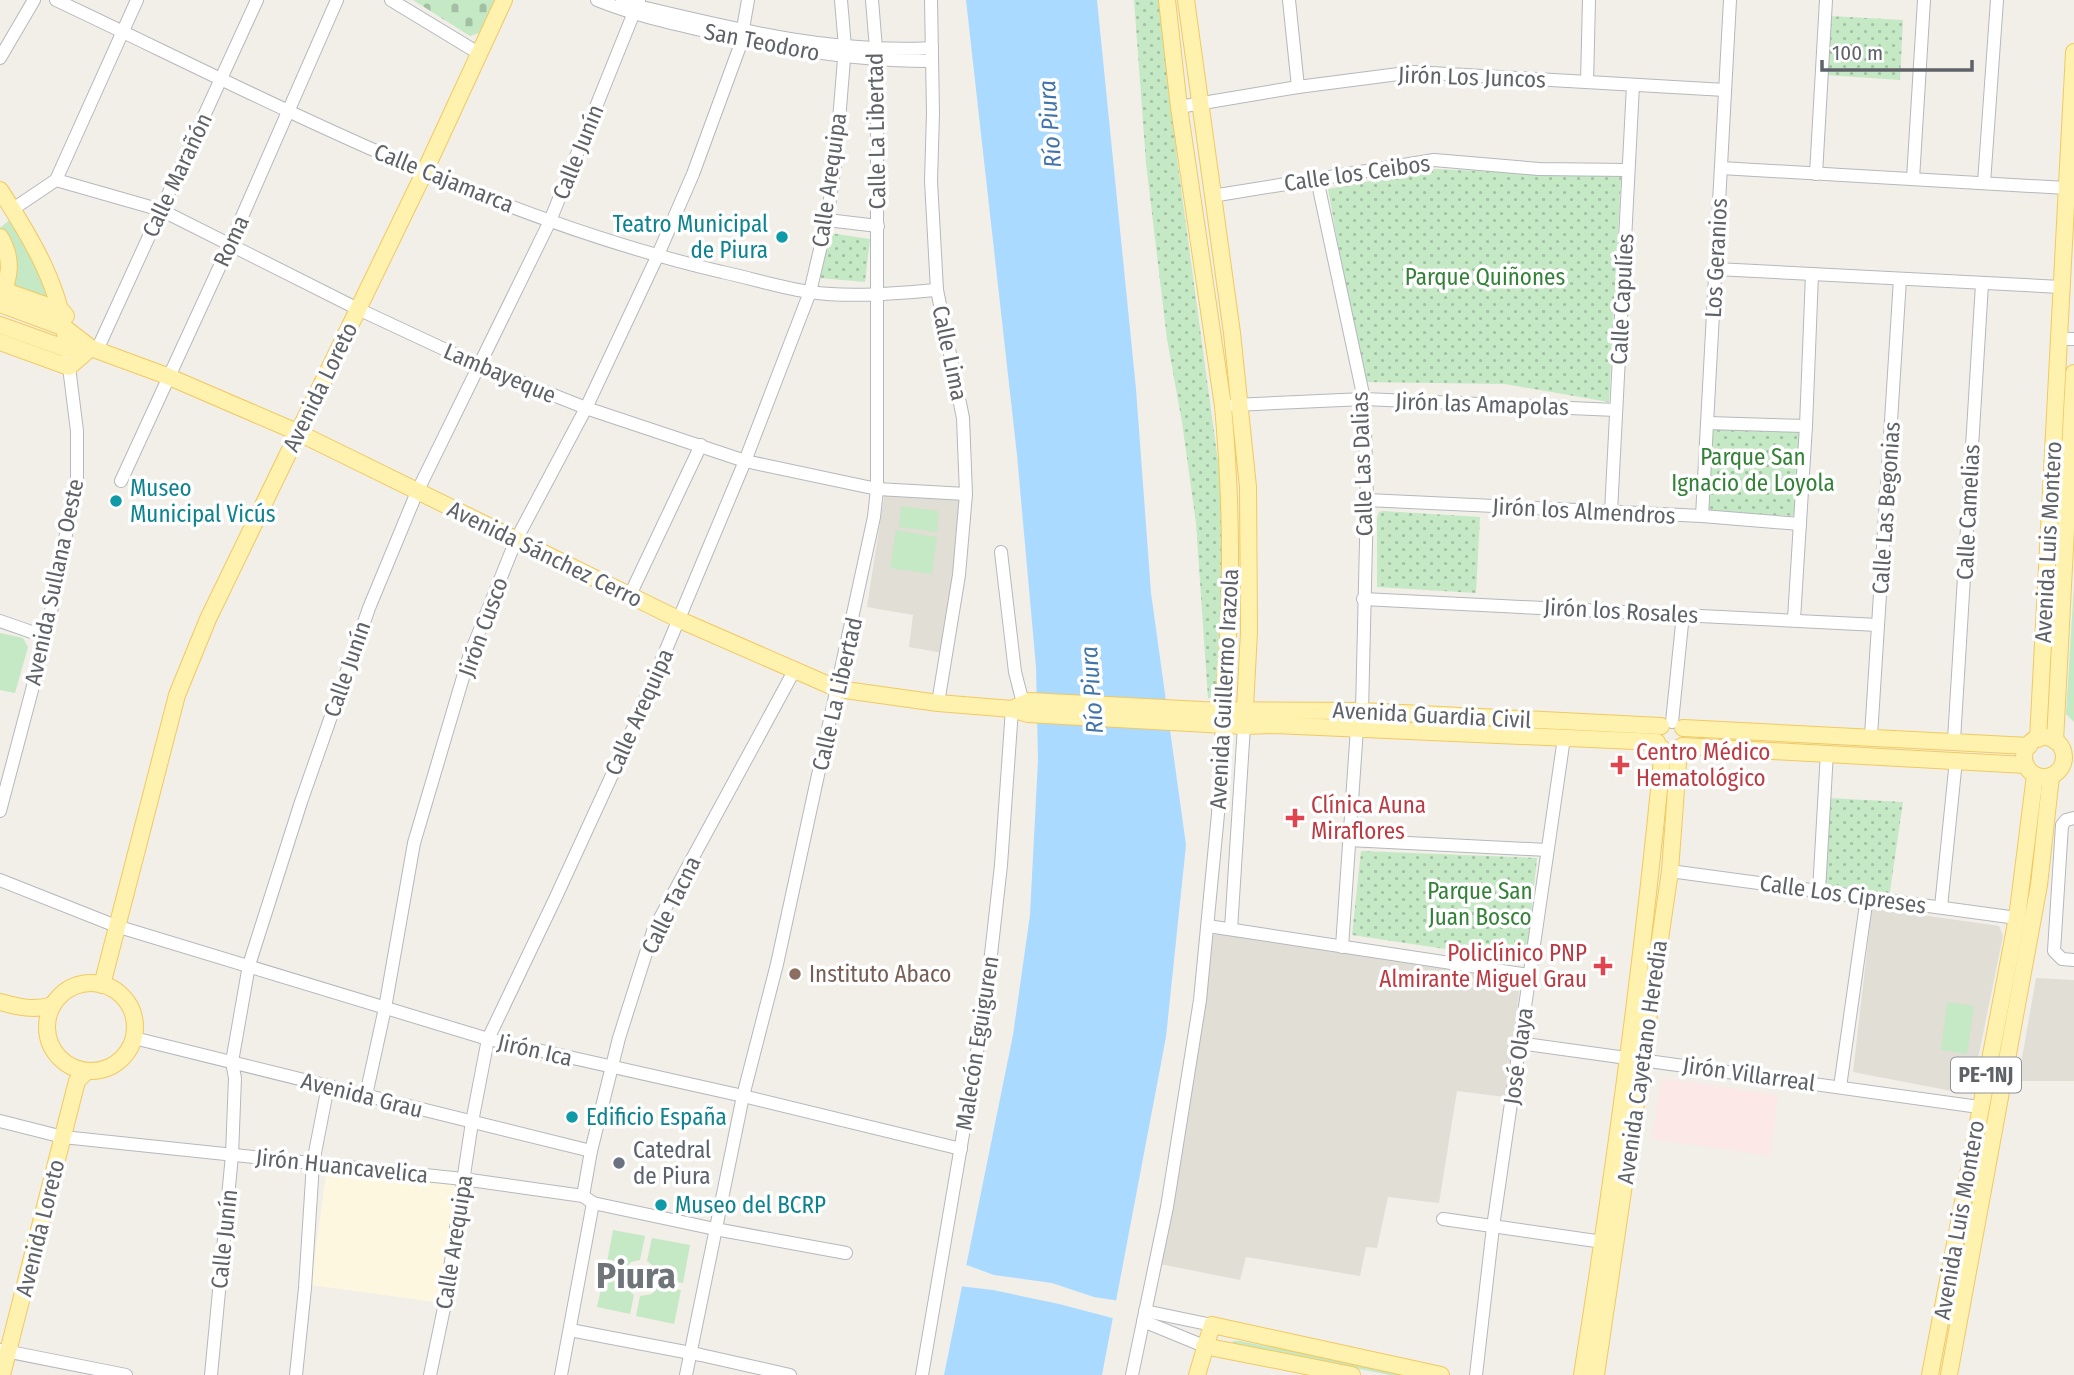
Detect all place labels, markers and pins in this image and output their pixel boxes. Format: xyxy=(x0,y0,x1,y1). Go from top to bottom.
place label: Teatro Municipal de Piura xyxy=(613,210,768,264)
marker: Teatro Municipal de Piura xyxy=(774,229,790,245)
place label: Museo Municipal Vicús xyxy=(130,474,276,528)
marker: Museo Municipal Vicús xyxy=(108,493,124,509)
place label: Centro Médico Hematológico xyxy=(1636,738,1770,792)
marker: Centro Médico Hematológico xyxy=(1610,755,1630,775)
place label: Clínica Auna Miraflores xyxy=(1311,791,1426,845)
marker: Clínica Auna Miraflores xyxy=(1285,808,1305,828)
place label: Policlínico PNP Almirante Miguel Grau xyxy=(1379,939,1587,993)
marker: Policlínico PNP Almirante Miguel Grau xyxy=(1593,956,1613,976)
place label: Instituto Abaco xyxy=(809,960,951,988)
marker: Instituto Abaco xyxy=(787,966,803,982)
place label: Edificio España xyxy=(586,1103,727,1131)
marker: Edificio España xyxy=(564,1109,580,1125)
place label: Catedral de Piura xyxy=(633,1136,711,1190)
marker: Catedral de Piura xyxy=(611,1155,627,1171)
place label: Museo del BCRP xyxy=(675,1191,826,1219)
marker: Museo del BCRP xyxy=(653,1197,669,1213)

